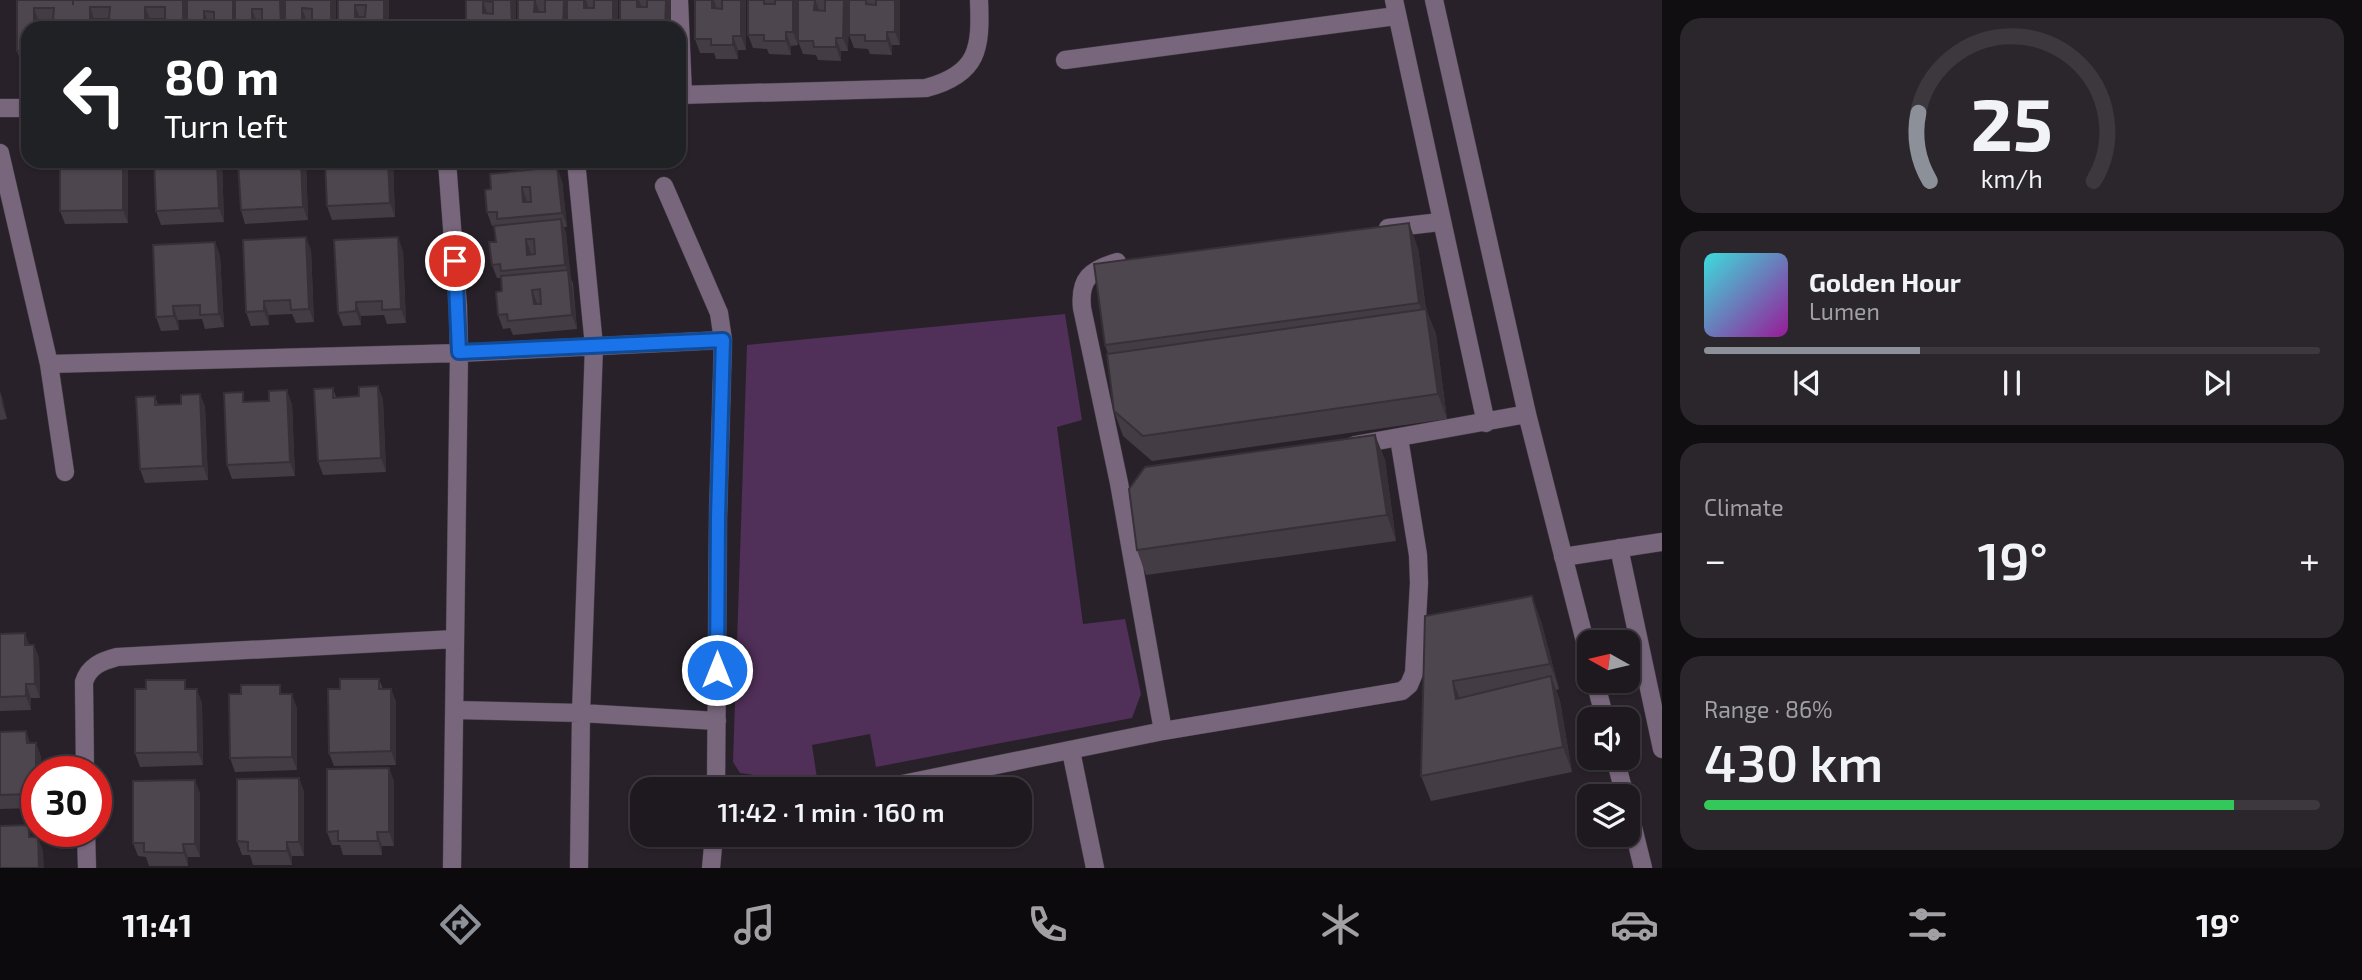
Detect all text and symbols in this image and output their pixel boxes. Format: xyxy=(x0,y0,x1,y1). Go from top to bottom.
text: 80 m xyxy=(164,46,279,105)
icon: left xyxy=(49,49,140,140)
text: 25 xyxy=(1971,79,2053,167)
text: Turn left xyxy=(164,106,288,144)
text: km/h xyxy=(1981,163,2043,193)
pin xyxy=(425,231,485,291)
icon: arrive xyxy=(436,242,474,280)
text: Golden Hour xyxy=(1809,266,1961,297)
text: Lumen xyxy=(1809,297,1880,325)
icon: previous xyxy=(1788,364,1826,402)
icon: pause xyxy=(1993,364,2031,402)
icon: next xyxy=(2198,364,2236,402)
text: Climate xyxy=(1704,493,1784,521)
text: 19° xyxy=(1977,528,2048,590)
text: − xyxy=(1704,536,1726,582)
text: + xyxy=(2299,536,2320,582)
north arrow xyxy=(1577,630,1640,693)
map controls xyxy=(1577,630,1640,847)
position arrow xyxy=(680,633,754,707)
text: Range · 86% xyxy=(1704,695,1833,723)
button: sound xyxy=(1577,707,1640,770)
text: 430 km xyxy=(1704,730,1883,792)
speed limit sign: 30 xyxy=(21,756,112,847)
button: layers xyxy=(1577,784,1640,847)
text: 11:42 · 1 min · 160 m xyxy=(717,796,945,827)
icon: directions xyxy=(436,900,485,949)
icon: music xyxy=(730,900,779,949)
icon: phone xyxy=(1023,900,1072,949)
icon: climate xyxy=(1316,900,1365,949)
icon: car xyxy=(1610,900,1659,949)
icon: filters xyxy=(1903,900,1952,949)
text: 11:41 xyxy=(122,905,192,943)
text: 19° xyxy=(2196,905,2240,943)

